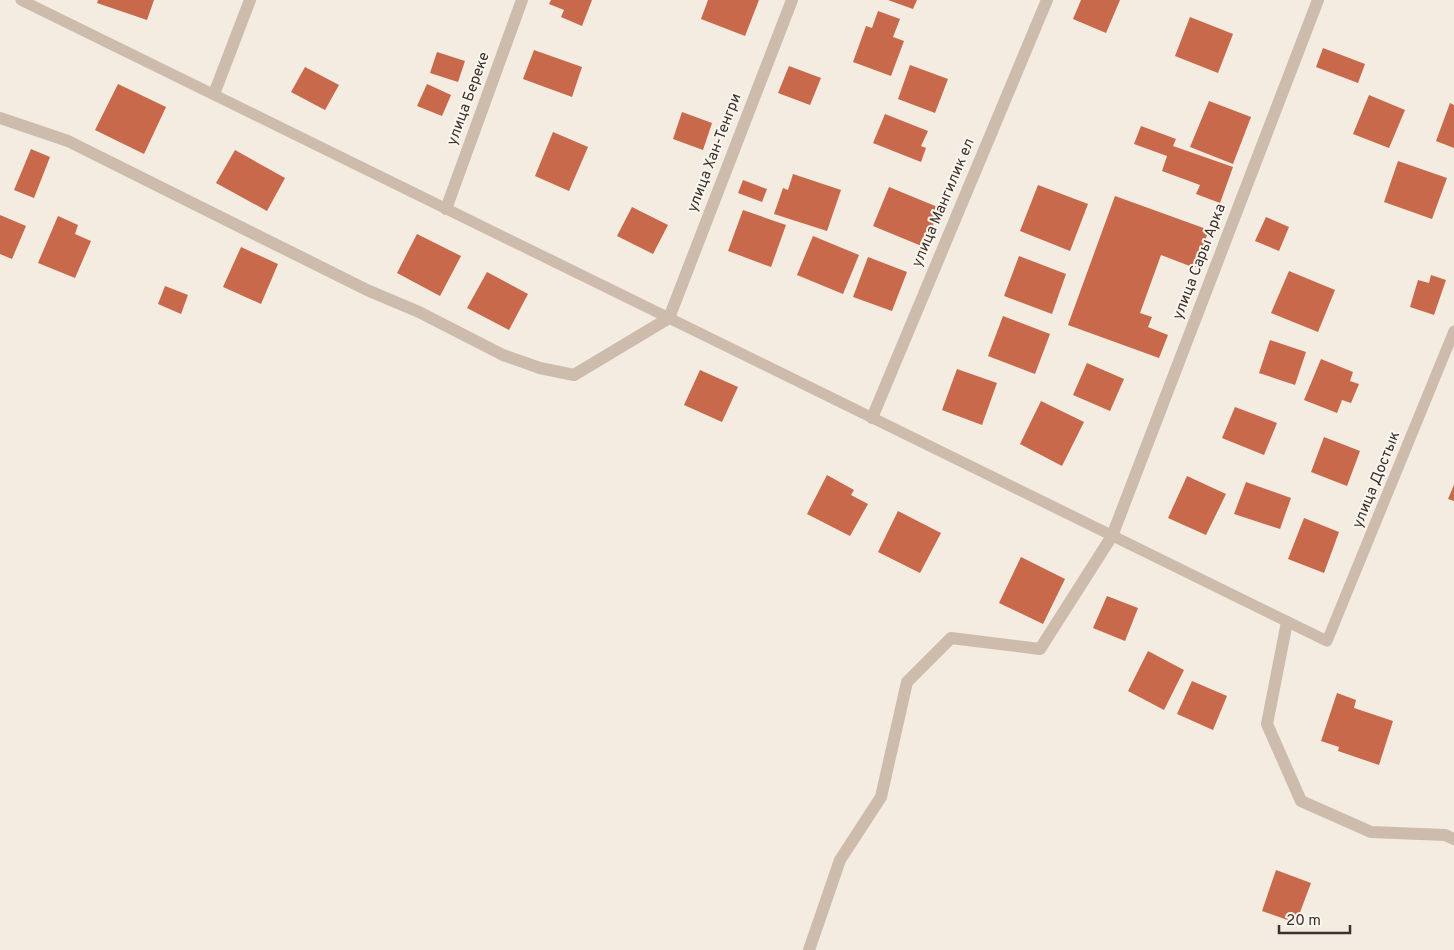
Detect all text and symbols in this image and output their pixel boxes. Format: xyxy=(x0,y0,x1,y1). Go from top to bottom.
street label: улица Береке xyxy=(443,50,495,148)
street label: улица Хан-Тенгри xyxy=(684,91,746,215)
street label: улица Мангилик ел xyxy=(908,136,980,270)
street label: улица Сары Арка xyxy=(1169,201,1231,323)
street label: улица Достык xyxy=(1349,429,1405,531)
scale bar xyxy=(1279,902,1350,934)
text: 20 m xyxy=(1286,912,1321,931)

